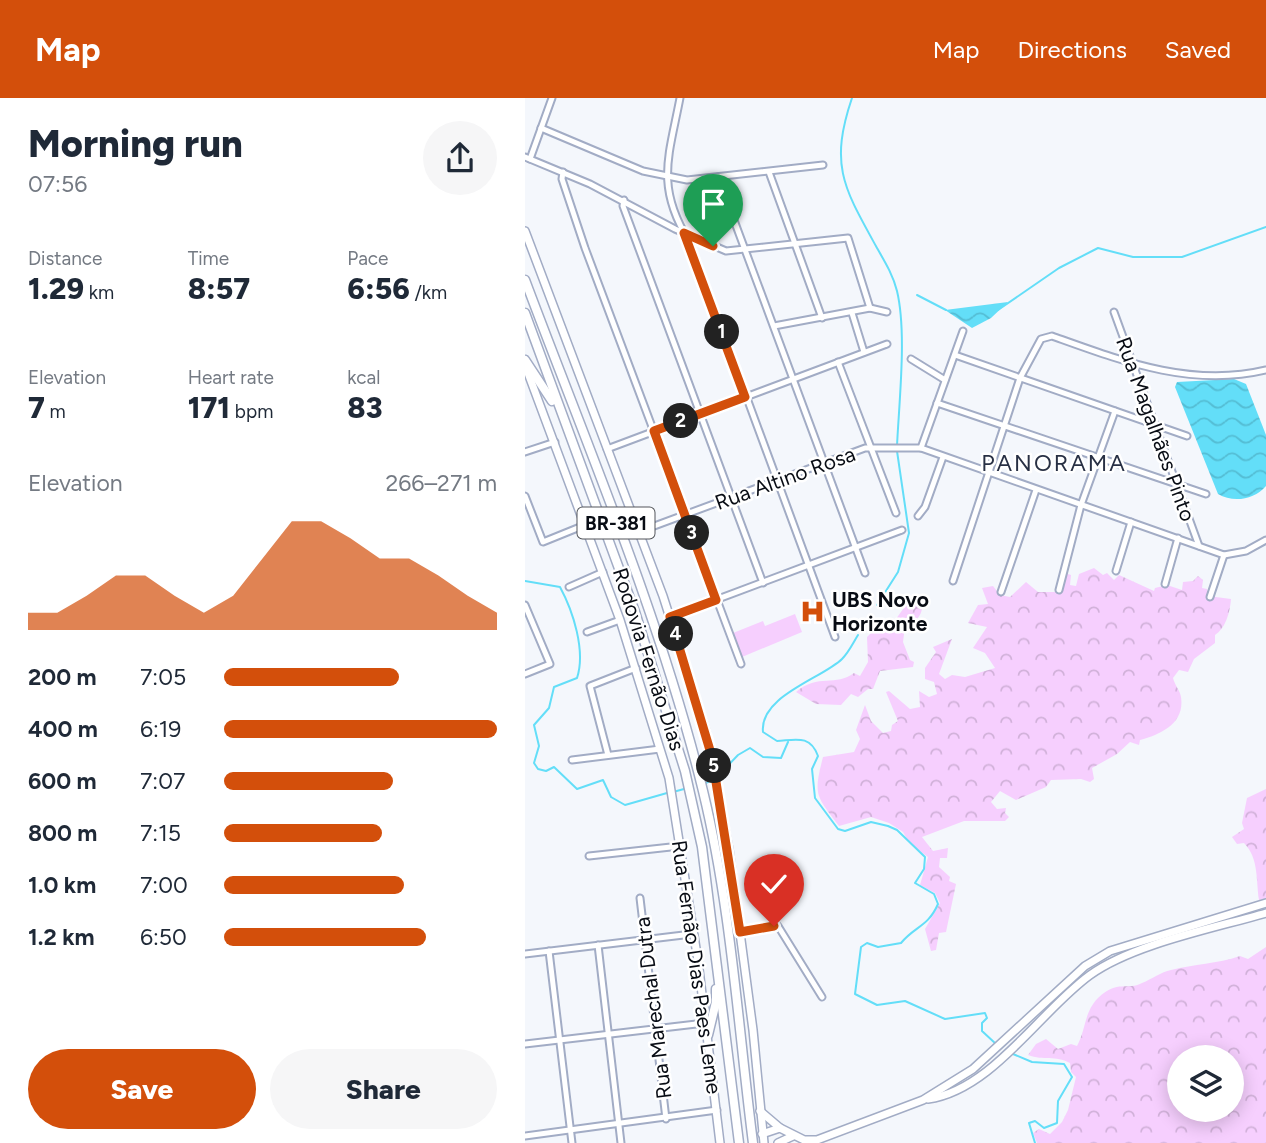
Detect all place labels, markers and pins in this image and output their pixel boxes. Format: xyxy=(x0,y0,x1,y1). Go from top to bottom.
pin xyxy=(683,174,743,246)
pin: 1 xyxy=(705,314,739,350)
pin: 2 xyxy=(663,404,699,438)
pin: 3 xyxy=(675,516,709,550)
place label: UBS Novo Horizonte xyxy=(832,587,929,636)
hospital icon: UBS Novo Horizonte xyxy=(798,597,826,625)
pin: 4 xyxy=(659,616,693,652)
pin: 5 xyxy=(697,748,731,784)
pin xyxy=(744,854,804,926)

